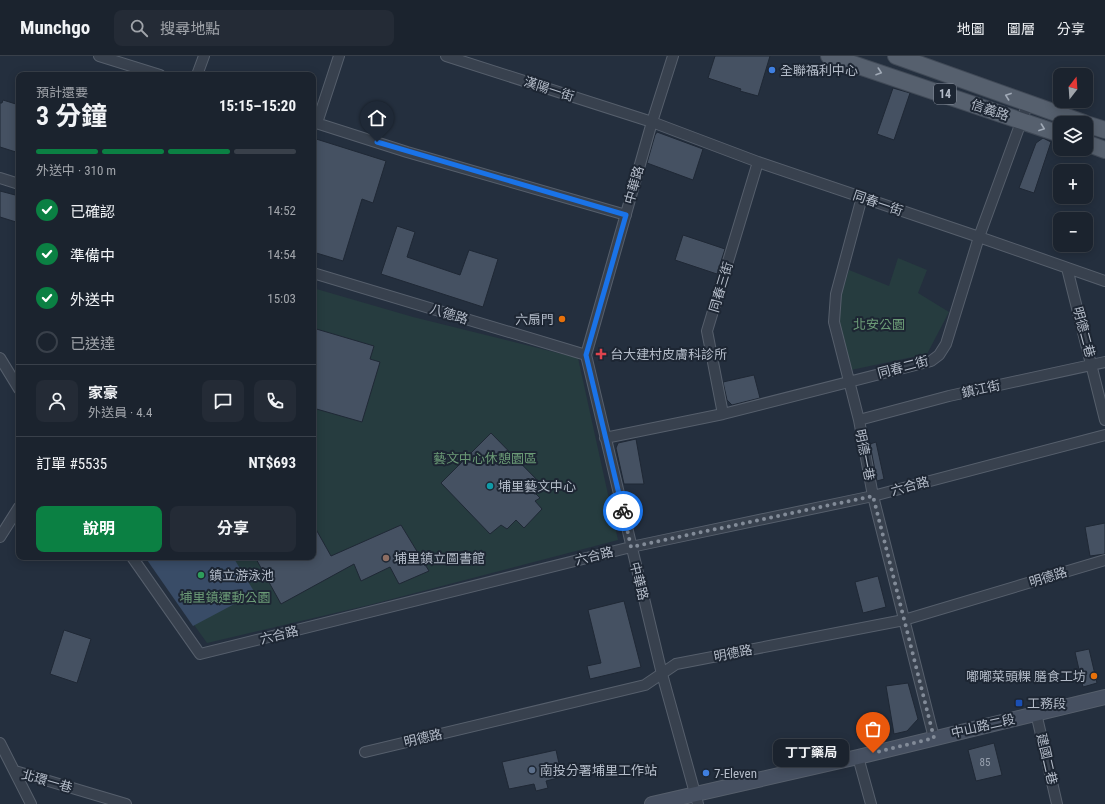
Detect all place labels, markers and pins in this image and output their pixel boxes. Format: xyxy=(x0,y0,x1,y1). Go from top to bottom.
place label: 全聯福利中心 xyxy=(780,63,858,78)
marker: 全聯福利中心 xyxy=(767,65,777,75)
pin xyxy=(360,101,394,142)
place label: 六扇門 xyxy=(515,312,554,327)
marker: 六扇門 xyxy=(557,314,567,324)
place label: 台大建村皮膚科診所 xyxy=(610,347,727,362)
marker: 台大建村皮膚科診所 xyxy=(595,348,607,360)
place label: 埔里藝文中心 xyxy=(498,479,576,494)
marker: 埔里藝文中心 xyxy=(485,481,495,491)
place label: 埔里鎮立圖書館 xyxy=(394,551,485,566)
marker: 埔里鎮立圖書館 xyxy=(381,553,391,563)
place label: 鎮立游泳池 xyxy=(209,568,274,583)
marker: 鎮立游泳池 xyxy=(196,570,206,580)
place label: 嘟嘟菜頭粿 膳食工坊 xyxy=(966,669,1086,684)
marker: 嘟嘟菜頭粿 膳食工坊 xyxy=(1089,671,1099,681)
place label: 工務段 xyxy=(1027,696,1066,711)
marker: 工務段 xyxy=(1014,698,1024,708)
pin xyxy=(856,712,890,753)
callout: 丁丁藥局 xyxy=(773,739,849,767)
place label: 南投分署埔里工作站 xyxy=(540,763,657,778)
marker: 南投分署埔里工作站 xyxy=(527,765,537,775)
place label: 7-Eleven xyxy=(714,766,757,781)
marker: 7-Eleven xyxy=(701,768,711,778)

